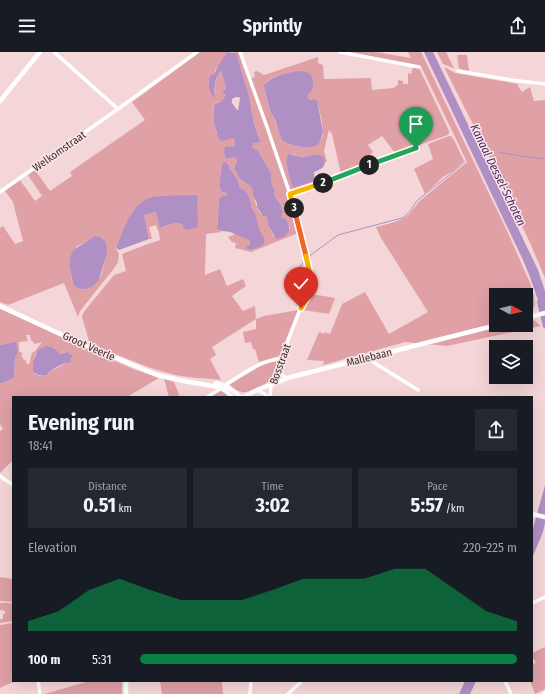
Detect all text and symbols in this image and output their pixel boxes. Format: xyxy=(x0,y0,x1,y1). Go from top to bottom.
icon: menu xyxy=(16,15,38,37)
text: Sprintly xyxy=(243,15,302,37)
icon: share xyxy=(507,15,529,37)
pin xyxy=(399,107,433,148)
icon: arrive xyxy=(405,113,427,135)
water label: Kanaal Dessel-Schoten xyxy=(467,122,529,228)
street label: Welkomstraat xyxy=(30,128,89,174)
pin: 1 xyxy=(359,155,379,175)
text: 1 xyxy=(367,158,371,171)
pin: 2 xyxy=(313,173,333,193)
text: 2 xyxy=(320,176,326,189)
pin: 3 xyxy=(284,198,304,218)
text: 3 xyxy=(291,201,297,214)
pin xyxy=(284,267,318,308)
icon: check xyxy=(290,273,312,295)
north arrow xyxy=(489,288,533,332)
map controls xyxy=(489,288,533,384)
street label: Groot Veerle xyxy=(61,329,117,364)
button: layers xyxy=(489,340,533,384)
street label: Bosstraat xyxy=(267,342,294,386)
street label: Mallebaan xyxy=(345,346,393,369)
text: Evening run xyxy=(28,409,135,436)
button: share xyxy=(475,409,517,451)
text: 18:41 xyxy=(28,438,53,453)
text: Distance xyxy=(88,480,127,493)
text: Time xyxy=(262,480,283,493)
text: Pace xyxy=(427,480,448,493)
text: 0.51 xyxy=(83,493,116,517)
text: 3:02 xyxy=(255,493,290,517)
text: 5:57 xyxy=(411,493,443,517)
text: km xyxy=(116,502,132,515)
text: /km xyxy=(443,502,464,515)
text: Elevation xyxy=(28,540,77,555)
text: 220–225 m xyxy=(463,540,517,555)
text: 100 m xyxy=(28,652,60,667)
text: 5:31 xyxy=(92,652,111,667)

